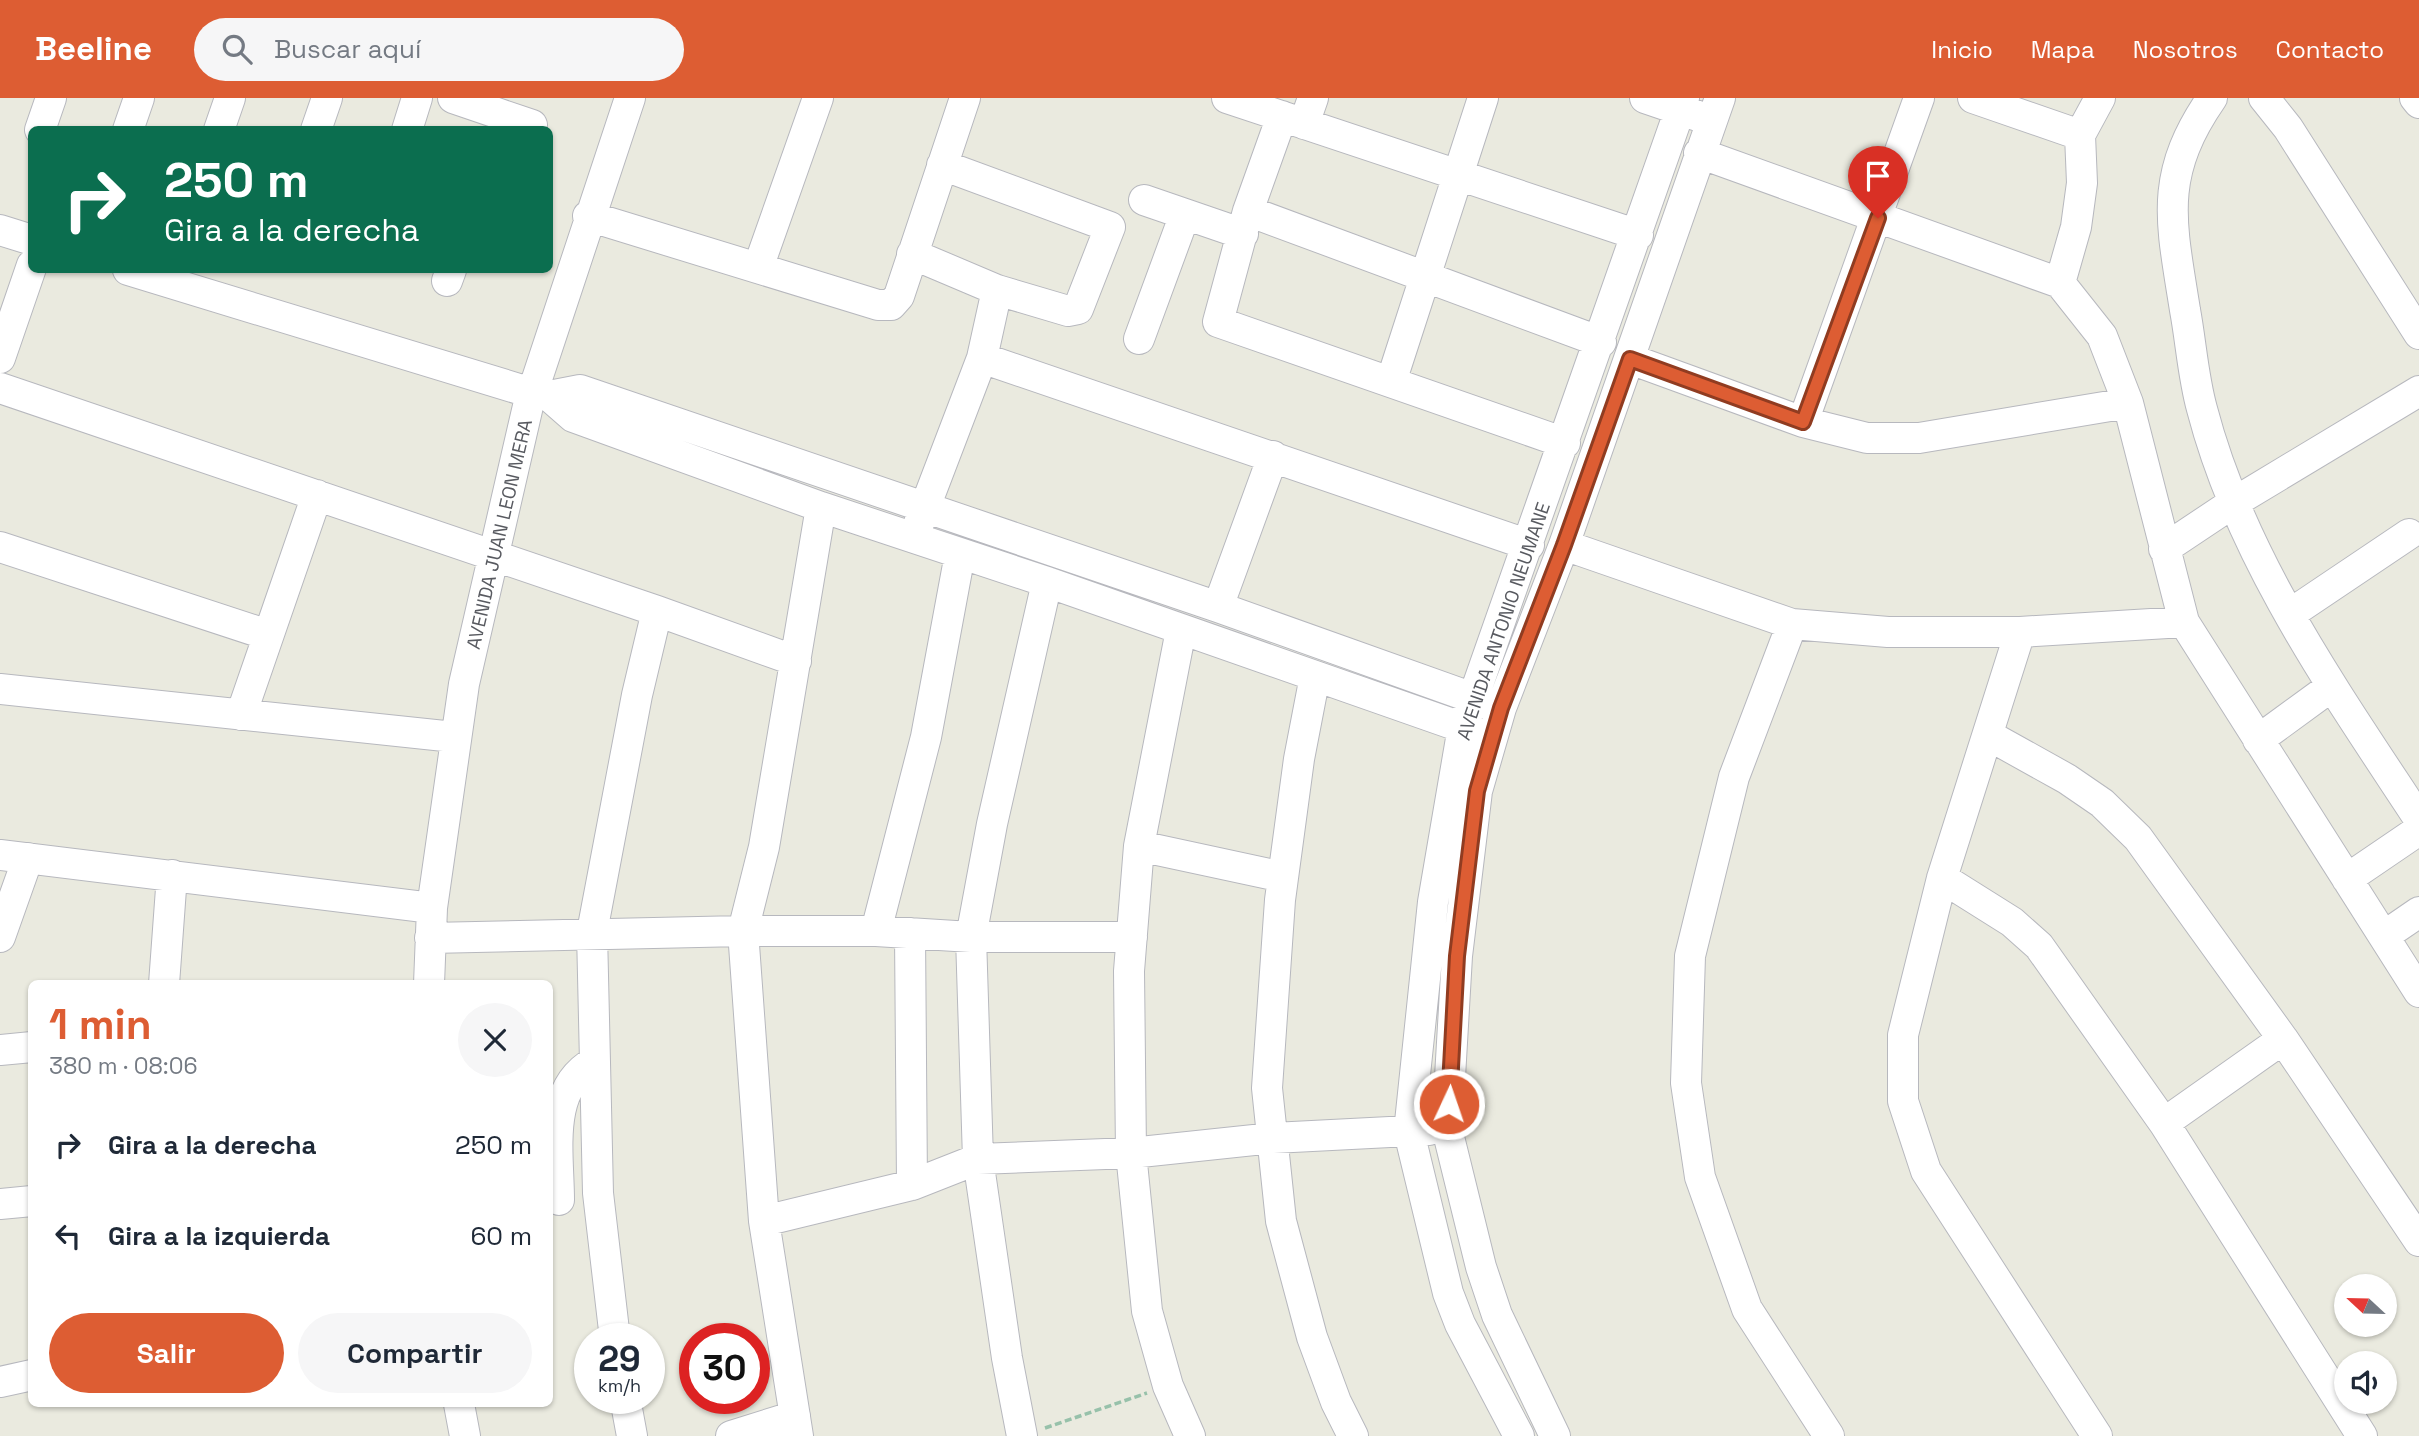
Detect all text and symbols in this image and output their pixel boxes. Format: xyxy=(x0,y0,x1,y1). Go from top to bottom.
search box xyxy=(194,18,684,81)
text: Beeline xyxy=(35,28,152,70)
icon: search xyxy=(218,30,256,68)
text: Buscar aquí xyxy=(274,32,421,66)
text: Inicio xyxy=(1931,34,1993,65)
text: Mapa xyxy=(2031,34,2095,65)
text: Nosotros xyxy=(2133,34,2238,65)
text: Contacto xyxy=(2276,34,2384,65)
pin xyxy=(1848,146,1908,218)
text: 250 m xyxy=(164,149,309,211)
icon: right xyxy=(49,154,140,245)
icon: arrive xyxy=(1859,157,1897,195)
text: Gira a la derecha xyxy=(164,210,419,250)
street label: AVENIDA JUAN LEON MERA xyxy=(461,417,538,652)
street label: AVENIDA ANTONIO NEUMANE xyxy=(1451,499,1556,743)
text: 1 min xyxy=(49,998,152,1051)
button: close xyxy=(458,1003,532,1077)
text: 380 m · 08:06 xyxy=(49,1051,198,1081)
position arrow xyxy=(1412,1067,1486,1141)
icon: right xyxy=(49,1126,87,1164)
text: Gira a la derecha xyxy=(108,1128,317,1162)
text: 250 m xyxy=(455,1128,532,1162)
icon: left xyxy=(49,1217,87,1255)
text: Gira a la izquierda xyxy=(108,1219,330,1253)
text: 60 m xyxy=(470,1219,532,1253)
north arrow xyxy=(2334,1274,2398,1337)
map controls xyxy=(2334,1274,2397,1414)
button: Salir xyxy=(49,1313,284,1393)
button: Compartir xyxy=(298,1313,532,1393)
speed limit sign: 30 xyxy=(679,1323,770,1414)
text: 29 xyxy=(598,1337,641,1381)
button: sound xyxy=(2334,1351,2397,1414)
text: km/h xyxy=(598,1374,641,1397)

